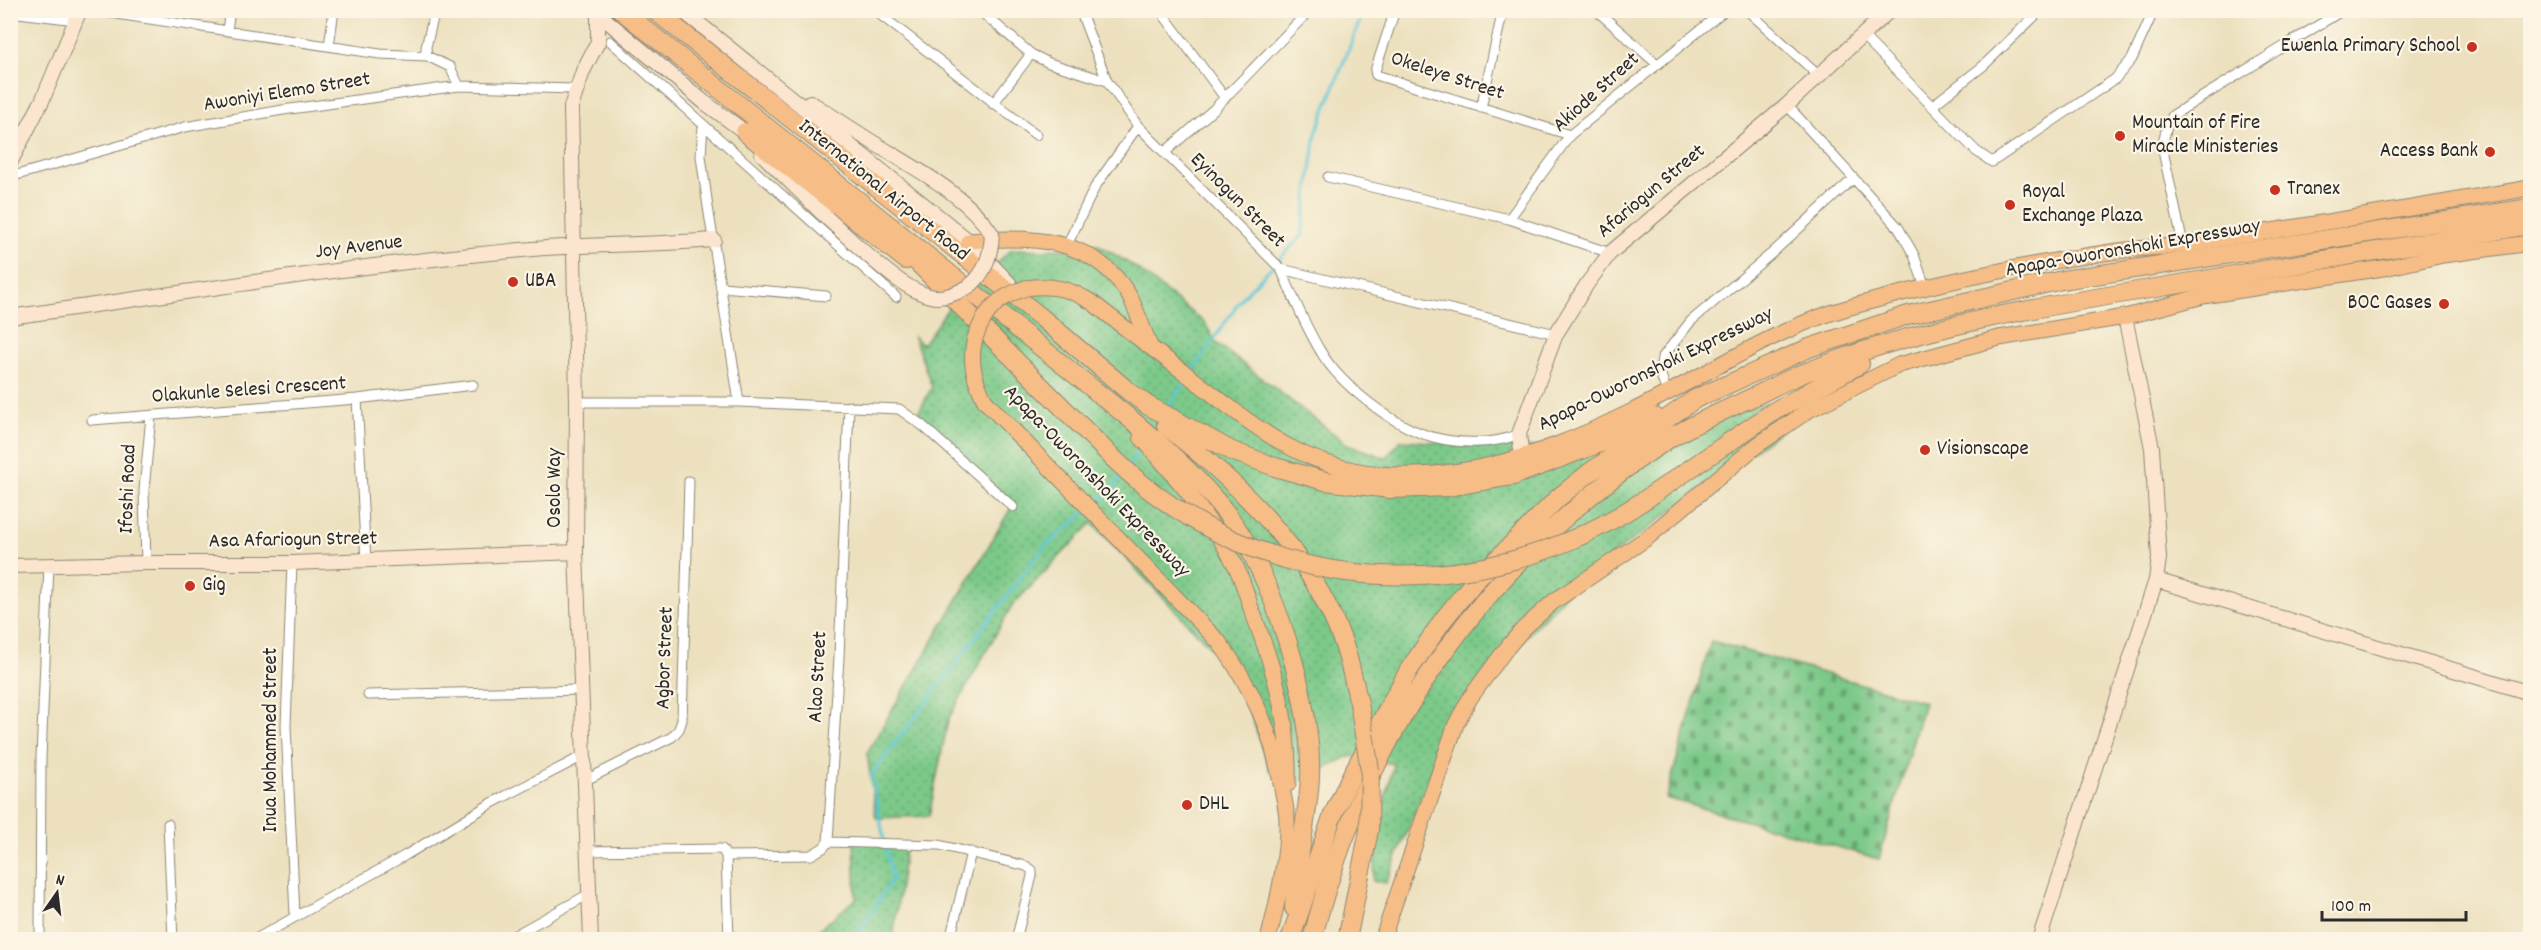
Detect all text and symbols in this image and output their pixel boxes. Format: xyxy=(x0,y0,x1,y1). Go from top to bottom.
place label: Ewenla Primary School xyxy=(2281,32,2460,62)
marker: Ewenla Primary School xyxy=(2465,40,2479,54)
street label: Okeleye Street xyxy=(1386,45,1508,110)
street label: Akiode Street xyxy=(1547,45,1647,140)
street label: Awoniyi Elemo Street xyxy=(201,65,373,121)
place label: Mountain of Fire Miracle Ministeries xyxy=(2132,109,2279,163)
street label: International Airport Road xyxy=(791,112,975,270)
marker: Mountain of Fire Miracle Ministeries xyxy=(2113,129,2127,143)
street label: Afariogun Street xyxy=(1591,137,1713,246)
place label: Access Bank xyxy=(2380,137,2478,167)
marker: Access Bank xyxy=(2483,145,2497,159)
street label: Eyinogun Street xyxy=(1182,146,1292,256)
place label: Tranex xyxy=(2287,175,2340,205)
place label: Royal Exchange Plaza xyxy=(2022,178,2144,232)
marker: Tranex xyxy=(2268,183,2282,197)
marker: Royal Exchange Plaza xyxy=(2003,198,2017,212)
street label: Apapa-Oworonshoki Expressway xyxy=(2003,212,2263,286)
street label: Joy Avenue xyxy=(314,228,404,268)
place label: UBA xyxy=(525,267,557,297)
marker: UBA xyxy=(506,275,520,289)
place label: BOC Gases xyxy=(2347,289,2432,319)
marker: BOC Gases xyxy=(2437,297,2451,311)
street label: Apapa-Oworonshoki Expressway xyxy=(1533,300,1779,440)
street label: Olakunle Selesi Crescent xyxy=(151,369,348,413)
street label: Apapa-Oworonshoki Expressway xyxy=(996,379,1197,586)
place label: Visionscape xyxy=(1937,435,2029,465)
marker: Visionscape xyxy=(1918,443,1932,457)
street label: Ifoshi Road xyxy=(112,444,146,534)
street label: Osolo Way xyxy=(541,448,571,528)
street label: Asa Afariogun Street xyxy=(209,525,378,557)
place label: Gig xyxy=(202,571,226,601)
marker: Gig xyxy=(183,579,197,593)
street label: Agbor Street xyxy=(649,606,683,710)
street label: Alao Street xyxy=(802,630,836,723)
street label: Inua Mohammed Street xyxy=(257,647,287,832)
place label: DHL xyxy=(1199,790,1230,820)
marker: DHL xyxy=(1180,798,1194,812)
north arrow xyxy=(27,863,87,923)
text: N xyxy=(53,869,67,893)
scale bar xyxy=(2322,884,2466,922)
text: 100 m xyxy=(2331,895,2371,920)

